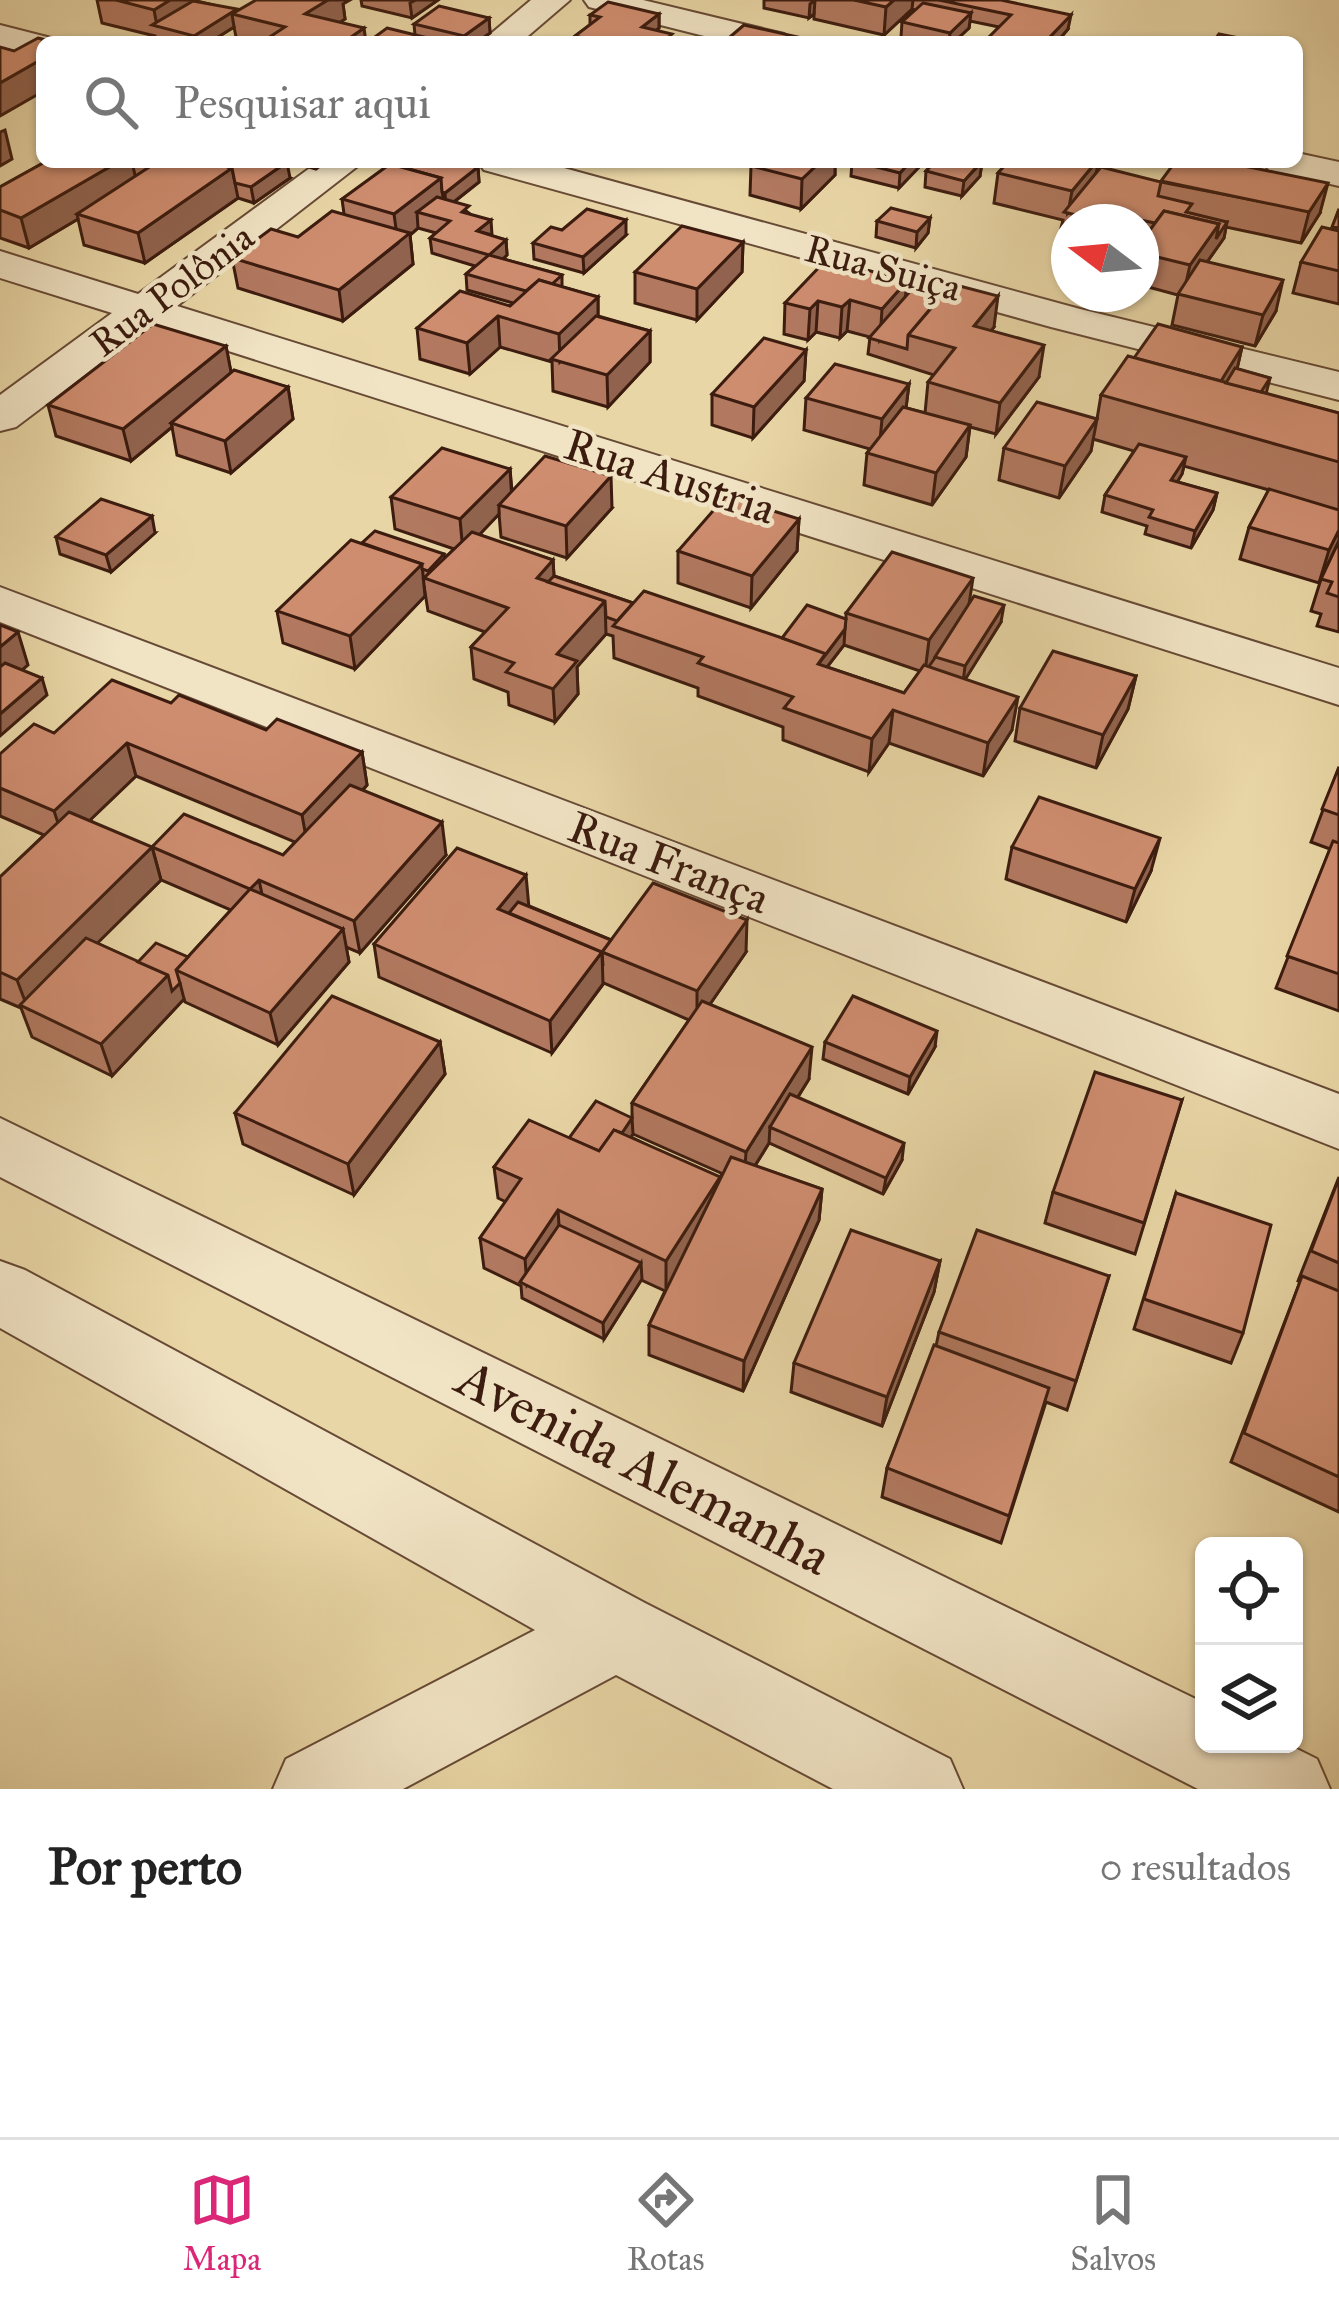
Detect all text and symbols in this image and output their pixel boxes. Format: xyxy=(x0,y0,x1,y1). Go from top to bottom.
search box xyxy=(36,36,1303,168)
icon: search xyxy=(78,69,144,135)
text: Pesquisar aqui xyxy=(174,75,431,130)
north arrow xyxy=(1051,204,1159,312)
street label: Rua Polônia xyxy=(81,213,264,367)
street label: Rua Suiça xyxy=(800,224,967,312)
street label: Rua Austria xyxy=(558,416,782,536)
street label: Rua França xyxy=(561,799,777,925)
street label: Avenida Alemanha xyxy=(444,1343,842,1590)
map controls xyxy=(1195,1537,1303,1753)
button: locate xyxy=(1195,1537,1303,1645)
button: layers xyxy=(1195,1645,1303,1753)
text: Por perto xyxy=(48,1836,242,1898)
text: 0 resultados xyxy=(1100,1843,1291,1891)
tab: Mapa xyxy=(183,2167,261,2279)
tab: Rotas xyxy=(627,2167,704,2279)
tab: Salvos xyxy=(1070,2167,1156,2279)

